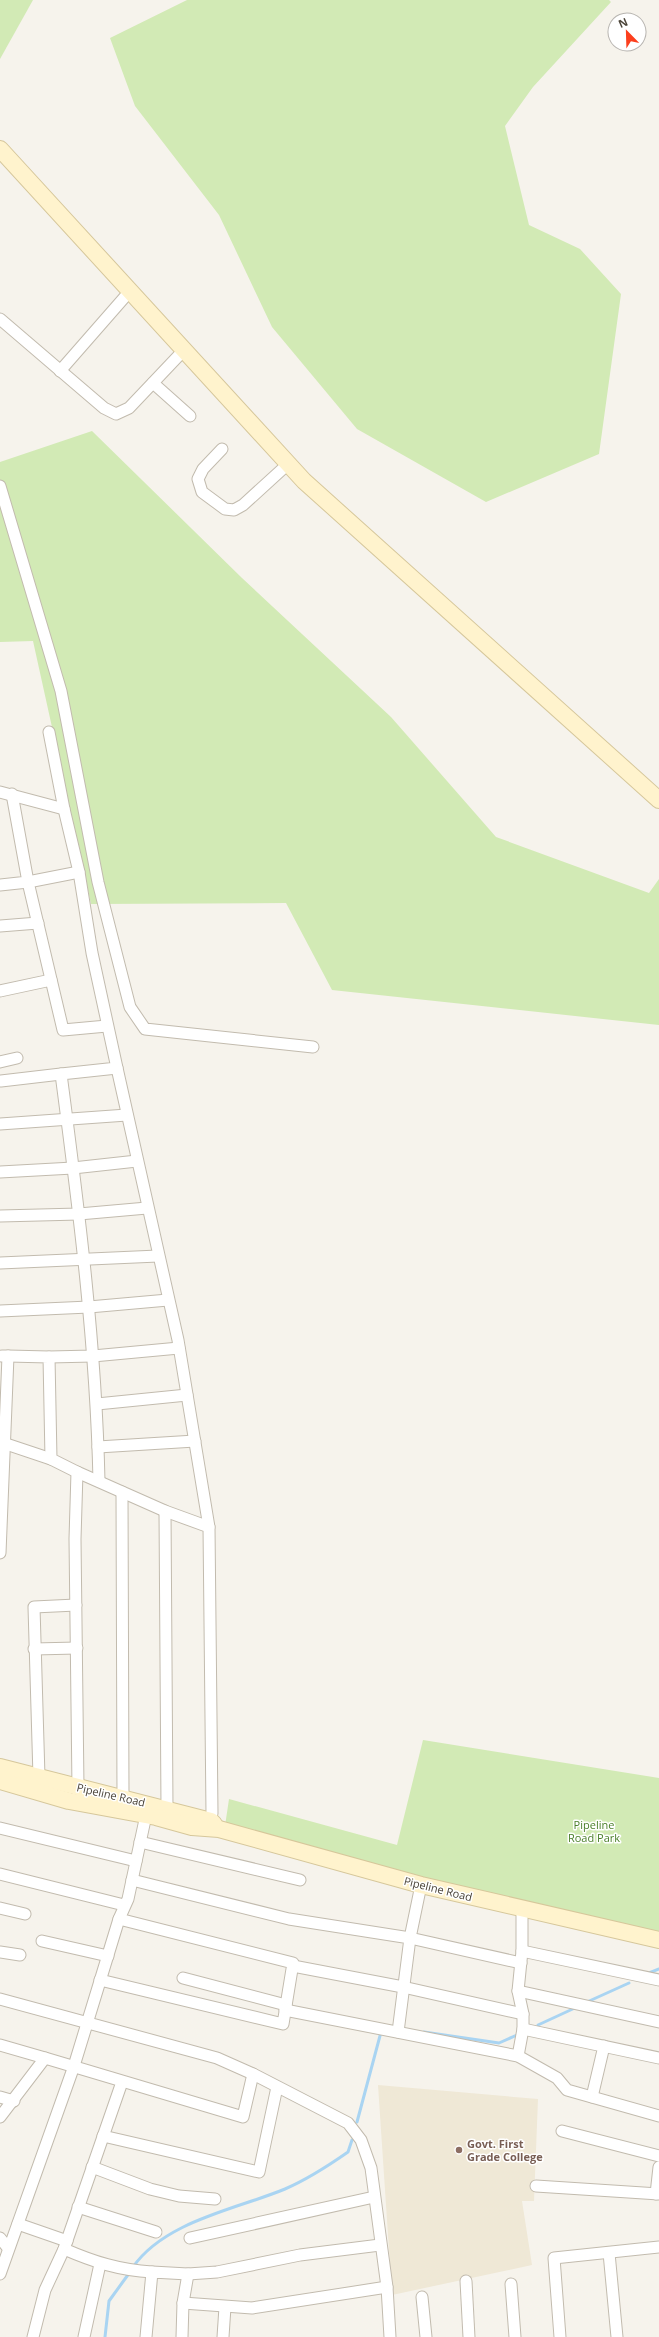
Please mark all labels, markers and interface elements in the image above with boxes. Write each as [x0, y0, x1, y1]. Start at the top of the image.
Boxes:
north arrow [607, 12, 647, 52]
text: N [616, 14, 630, 31]
street label: Pipeline Road [75, 1779, 147, 1810]
park label: Pipeline Road Park [568, 1817, 620, 1845]
street label: Pipeline Road [402, 1873, 474, 1904]
place label: Govt. First Grade College [467, 2136, 543, 2164]
marker: Govt. First Grade College [454, 2145, 464, 2155]

